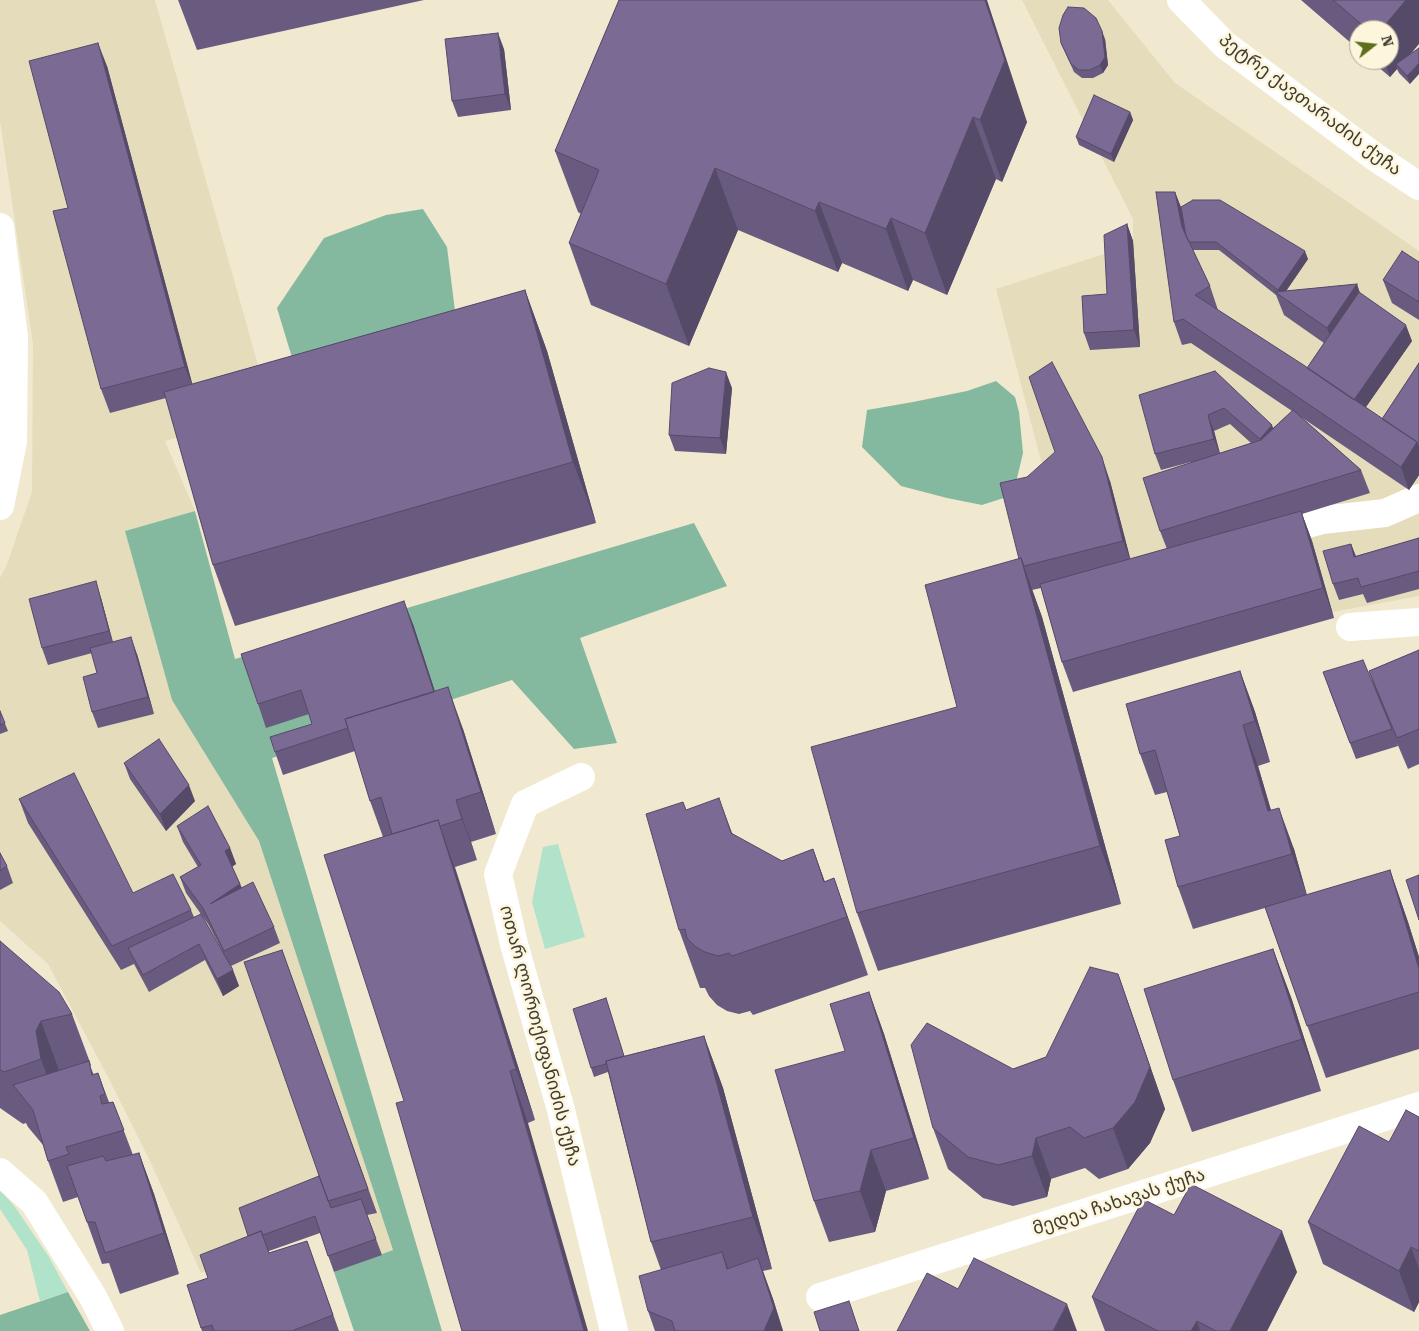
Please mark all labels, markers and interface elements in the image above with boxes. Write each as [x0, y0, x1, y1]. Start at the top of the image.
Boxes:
north arrow [1349, 20, 1399, 70]
street label: პეტრე ქავთარაძის ქუჩა [1214, 29, 1406, 181]
text: N [1378, 34, 1397, 49]
street label: ოთარ ლორთქიფანიძის ქუჩა [495, 903, 585, 1169]
street label: მედეა ჩახავას ქუჩა [1030, 1164, 1208, 1240]

